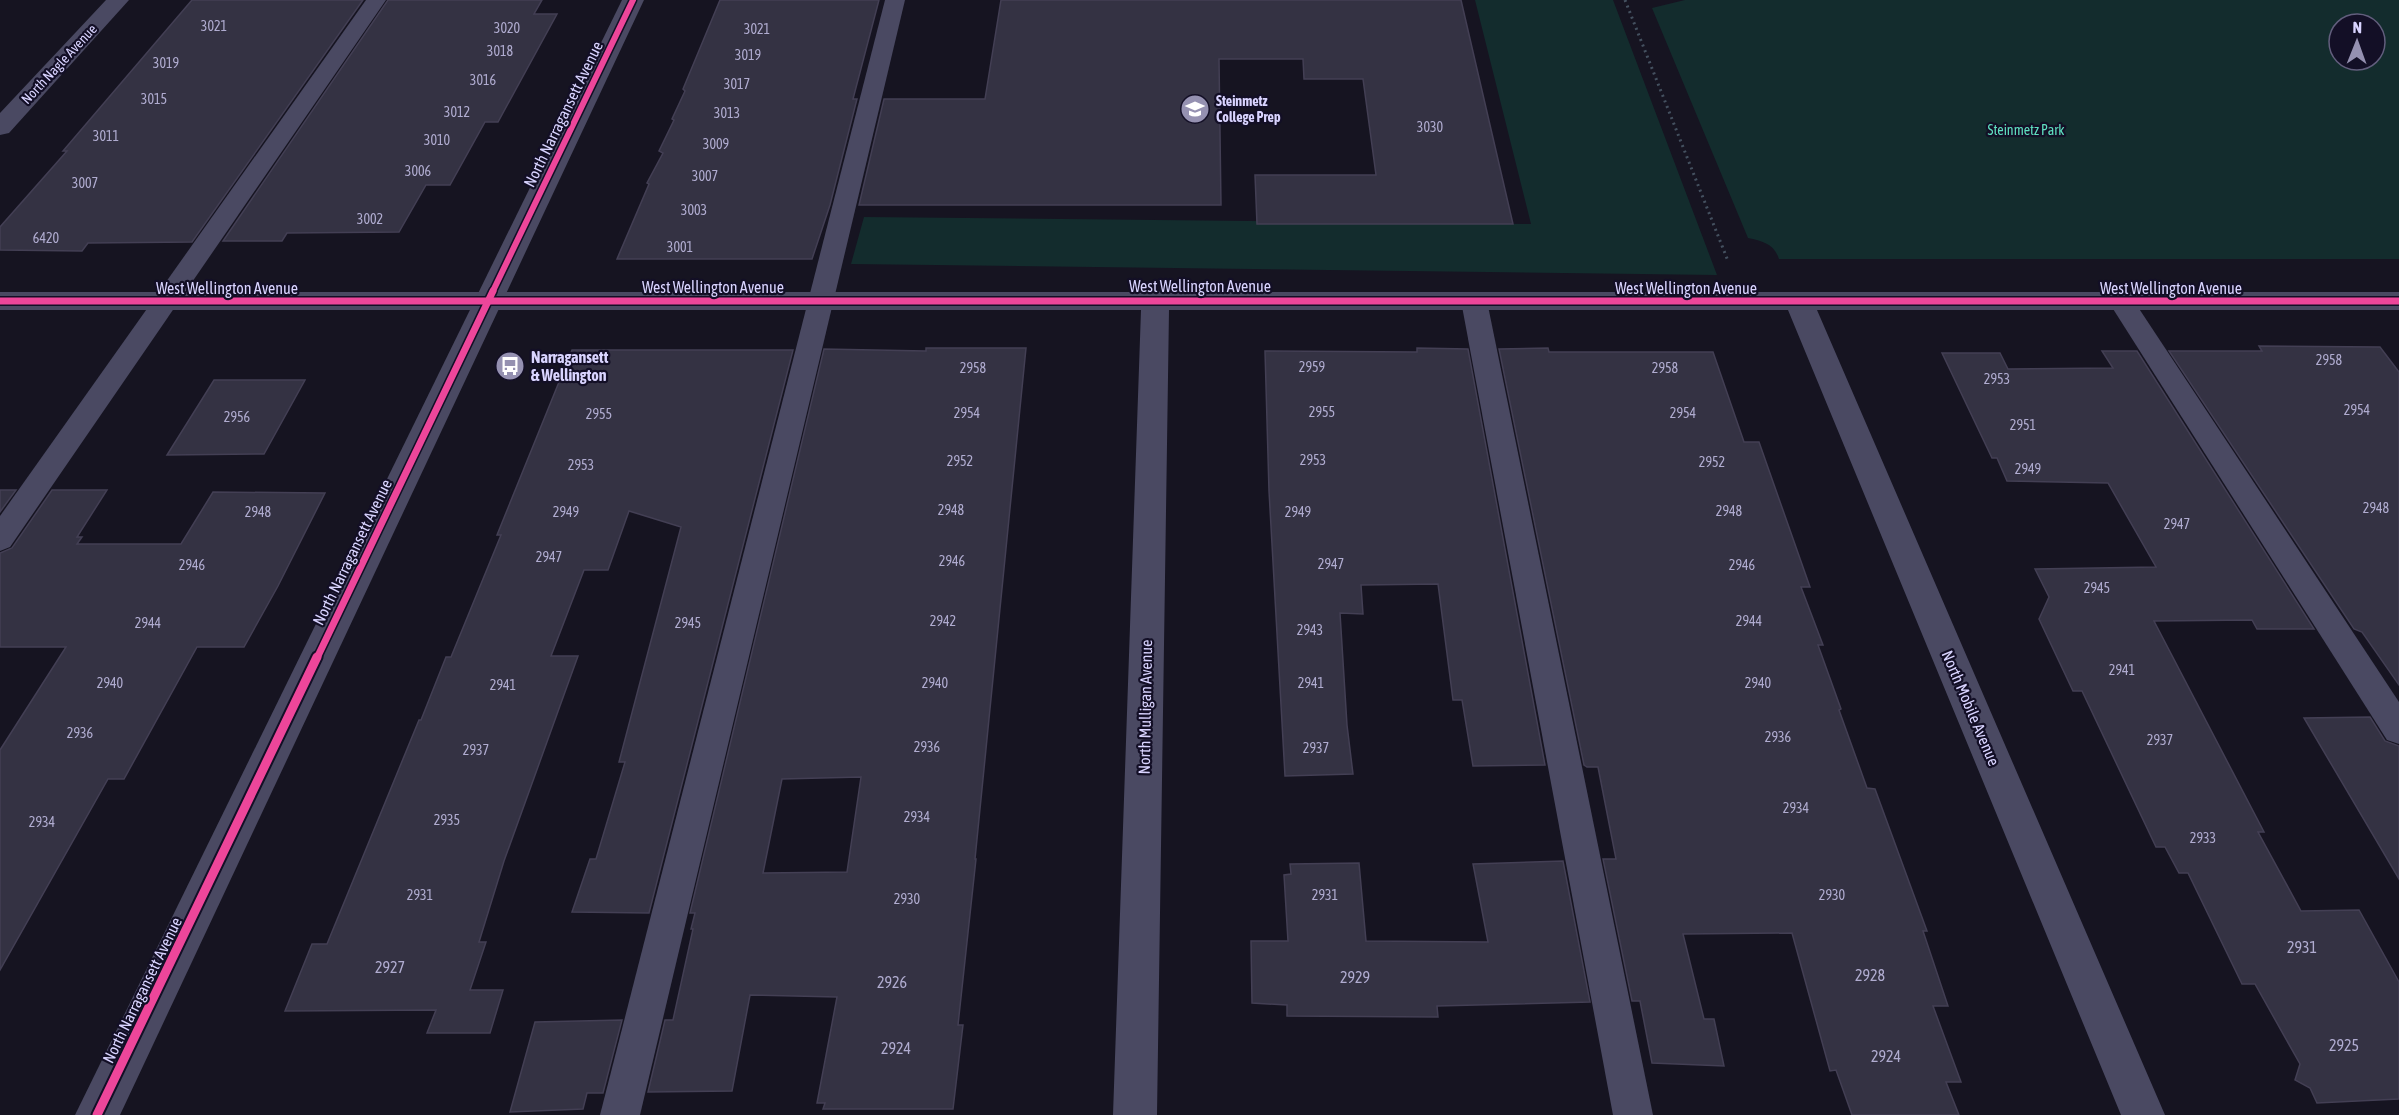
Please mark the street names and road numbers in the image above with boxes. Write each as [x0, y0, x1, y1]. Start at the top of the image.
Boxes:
street label: North Nagle Avenue [18, 21, 100, 107]
street label: North Narragansett Avenue [520, 38, 607, 190]
street label: West Wellington Avenue [1129, 277, 1271, 296]
street label: West Wellington Avenue [642, 278, 784, 297]
street label: West Wellington Avenue [156, 279, 298, 298]
street label: West Wellington Avenue [1615, 279, 1757, 298]
street label: West Wellington Avenue [2100, 279, 2242, 298]
street label: North Narragansett Avenue [309, 476, 396, 628]
street label: North Mulligan Avenue [1135, 639, 1156, 775]
street label: North Mobile Avenue [1939, 648, 2003, 768]
street label: North Narragansett Avenue [99, 914, 186, 1066]

